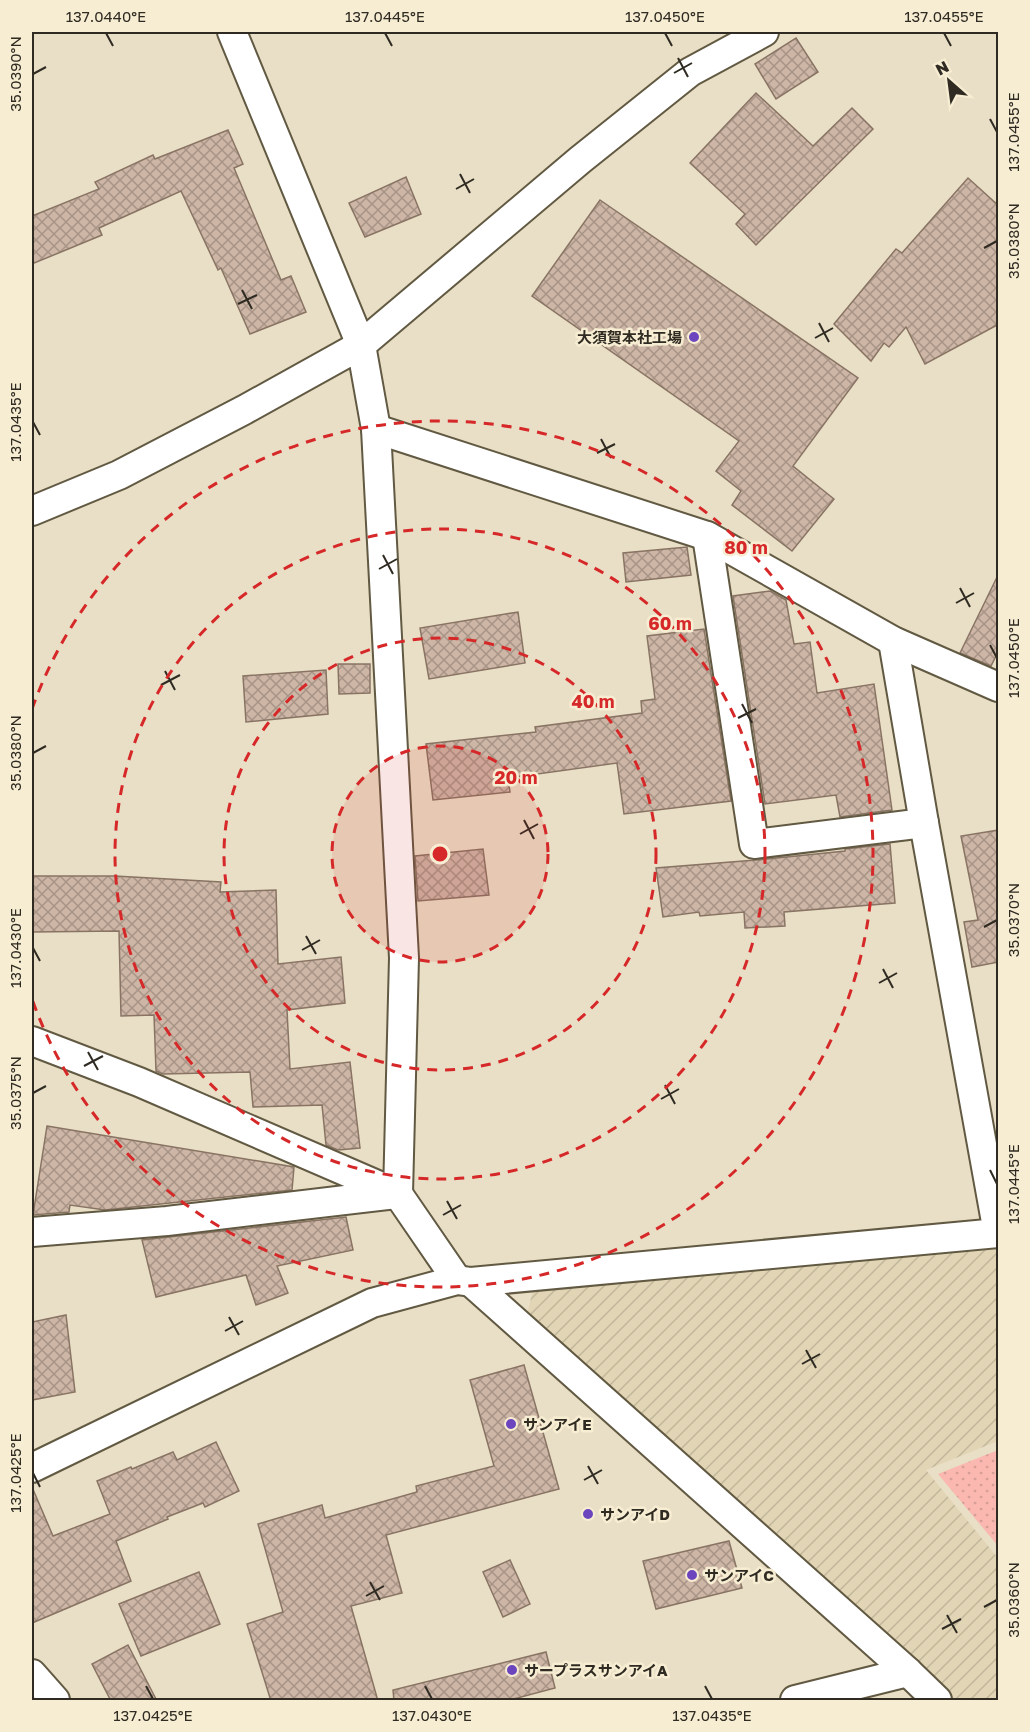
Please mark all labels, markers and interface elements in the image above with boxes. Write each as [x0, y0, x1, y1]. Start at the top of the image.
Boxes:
text: 137.0440°E [66, 7, 146, 25]
text: 137.0445°E [345, 7, 425, 25]
text: 137.0450°E [625, 7, 705, 25]
text: 137.0455°E [904, 7, 984, 25]
text: 35.0390°N [6, 36, 24, 112]
north arrow [919, 51, 979, 111]
text: N [932, 56, 952, 79]
text: 137.0455°E [1004, 92, 1022, 172]
text: 35.0380°N [1004, 203, 1022, 279]
place label: 大須賀本社工場 [577, 328, 682, 346]
marker: 大須賀本社工場 [687, 330, 701, 344]
text: 137.0435°E [6, 382, 24, 462]
text: 80 m [724, 536, 768, 558]
text: 60 m [648, 612, 692, 634]
text: 137.0450°E [1004, 618, 1022, 698]
text: 40 m [571, 690, 615, 712]
text: 35.0380°N [6, 715, 24, 791]
text: 20 m [495, 766, 537, 788]
centre of rings [430, 844, 450, 864]
text: 35.0370°N [1004, 883, 1022, 957]
text: 137.0430°E [6, 908, 24, 988]
text: 35.0375°N [6, 1056, 24, 1130]
text: 137.0445°E [1004, 1144, 1022, 1224]
place label: サンアイE [523, 1415, 592, 1433]
marker: サンアイE [504, 1417, 518, 1431]
text: 137.0425°E [6, 1433, 24, 1513]
place label: サンアイD [600, 1505, 670, 1523]
marker: サンアイD [581, 1507, 595, 1521]
text: 35.0360°N [1004, 1562, 1022, 1638]
place label: サンアイC [704, 1566, 774, 1584]
marker: サンアイC [685, 1568, 699, 1582]
place label: サープラスサンアイA [524, 1661, 668, 1679]
marker: サープラスサンアイA [505, 1663, 519, 1677]
text: 137.0425°E [113, 1706, 193, 1724]
text: 137.0430°E [392, 1706, 472, 1724]
text: 137.0435°E [672, 1706, 752, 1724]

